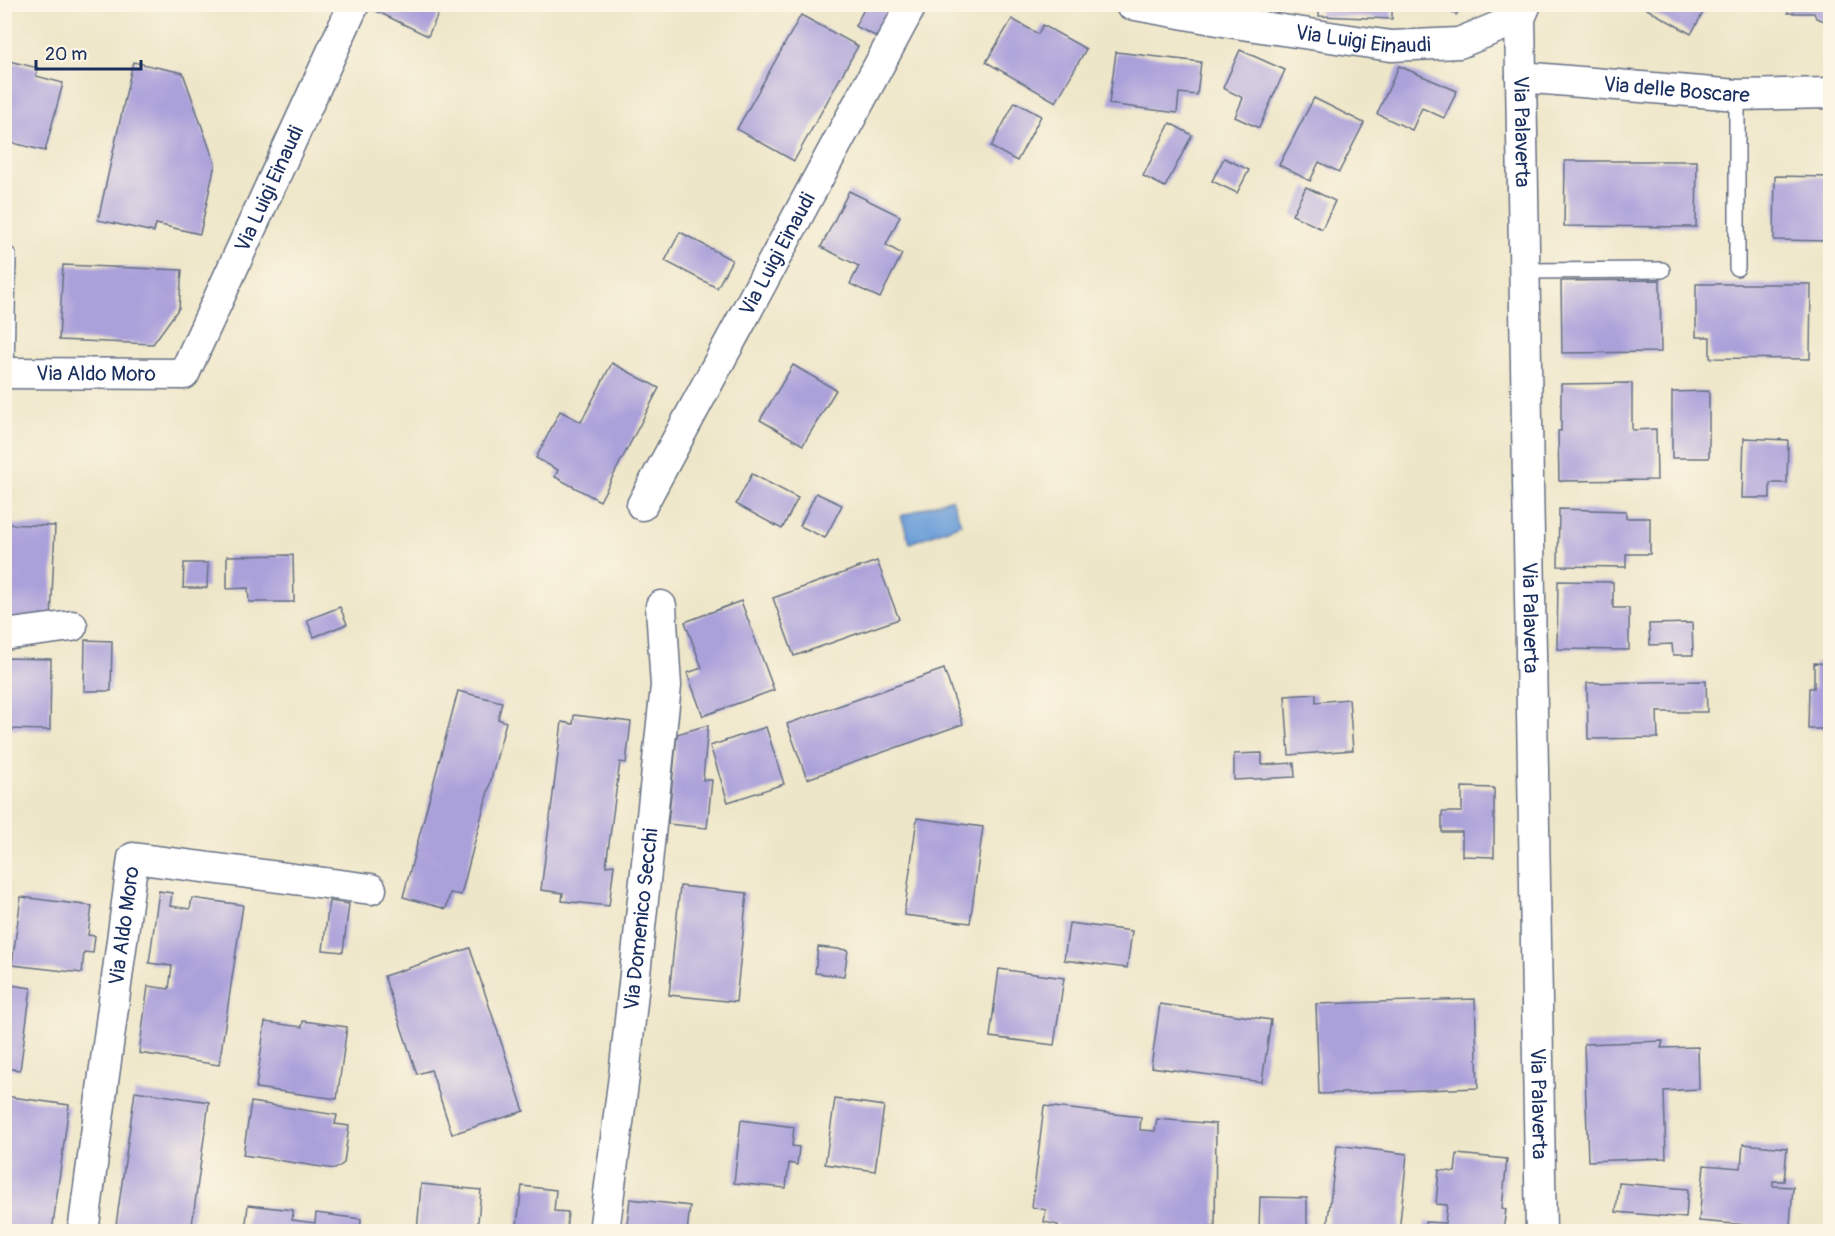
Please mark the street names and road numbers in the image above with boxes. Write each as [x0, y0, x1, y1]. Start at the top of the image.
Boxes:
street label: Via Luigi Einaudi [1294, 19, 1431, 61]
street label: Via delle Boscare [1602, 71, 1751, 109]
street label: Via Palaverta [1507, 76, 1536, 188]
street label: Via Luigi Einaudi [229, 121, 310, 256]
street label: Via Luigi Einaudi [733, 188, 822, 321]
street label: Via Aldo Moro [36, 360, 156, 388]
street label: Via Palaverta [1515, 562, 1544, 674]
street label: Via Domenico Secchi [618, 827, 665, 1012]
street label: Via Aldo Moro [103, 865, 146, 987]
street label: Via Palaverta [1524, 1048, 1553, 1160]

